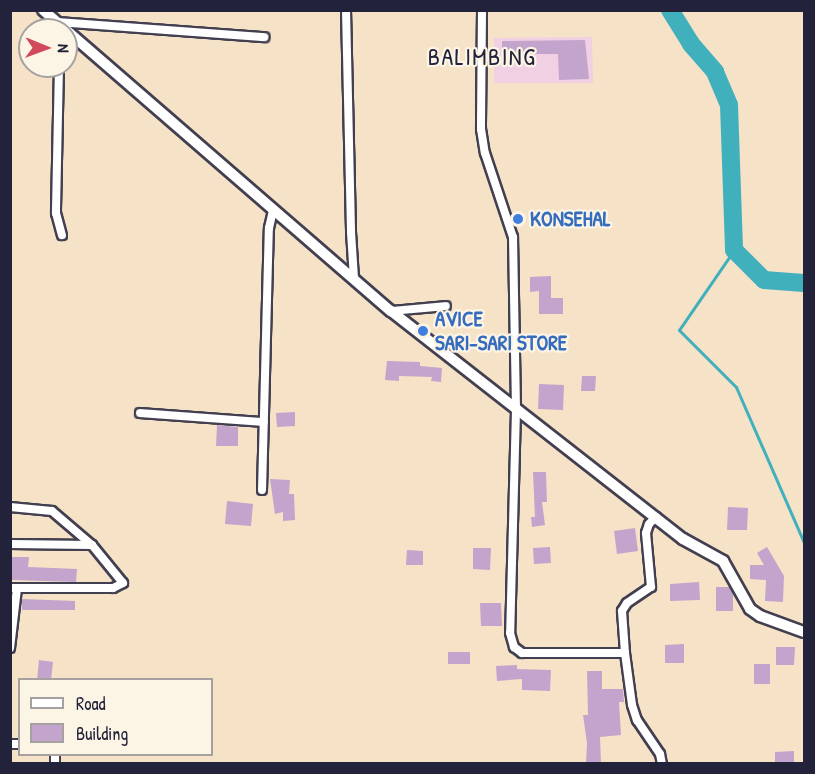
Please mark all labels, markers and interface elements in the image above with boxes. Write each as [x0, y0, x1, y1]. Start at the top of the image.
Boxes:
north arrow [18, 18, 78, 78]
district label: BALIMBING [428, 43, 536, 71]
text: N [53, 44, 75, 53]
place label: KONSEHAL [530, 206, 611, 232]
marker: KONSEHAL [511, 212, 525, 226]
place label: AVICE SARI-SARI STORE [435, 306, 567, 356]
marker: AVICE SARI-SARI STORE [416, 324, 430, 338]
legend [18, 678, 213, 756]
text: Road [76, 691, 106, 716]
text: Building [76, 721, 128, 746]

